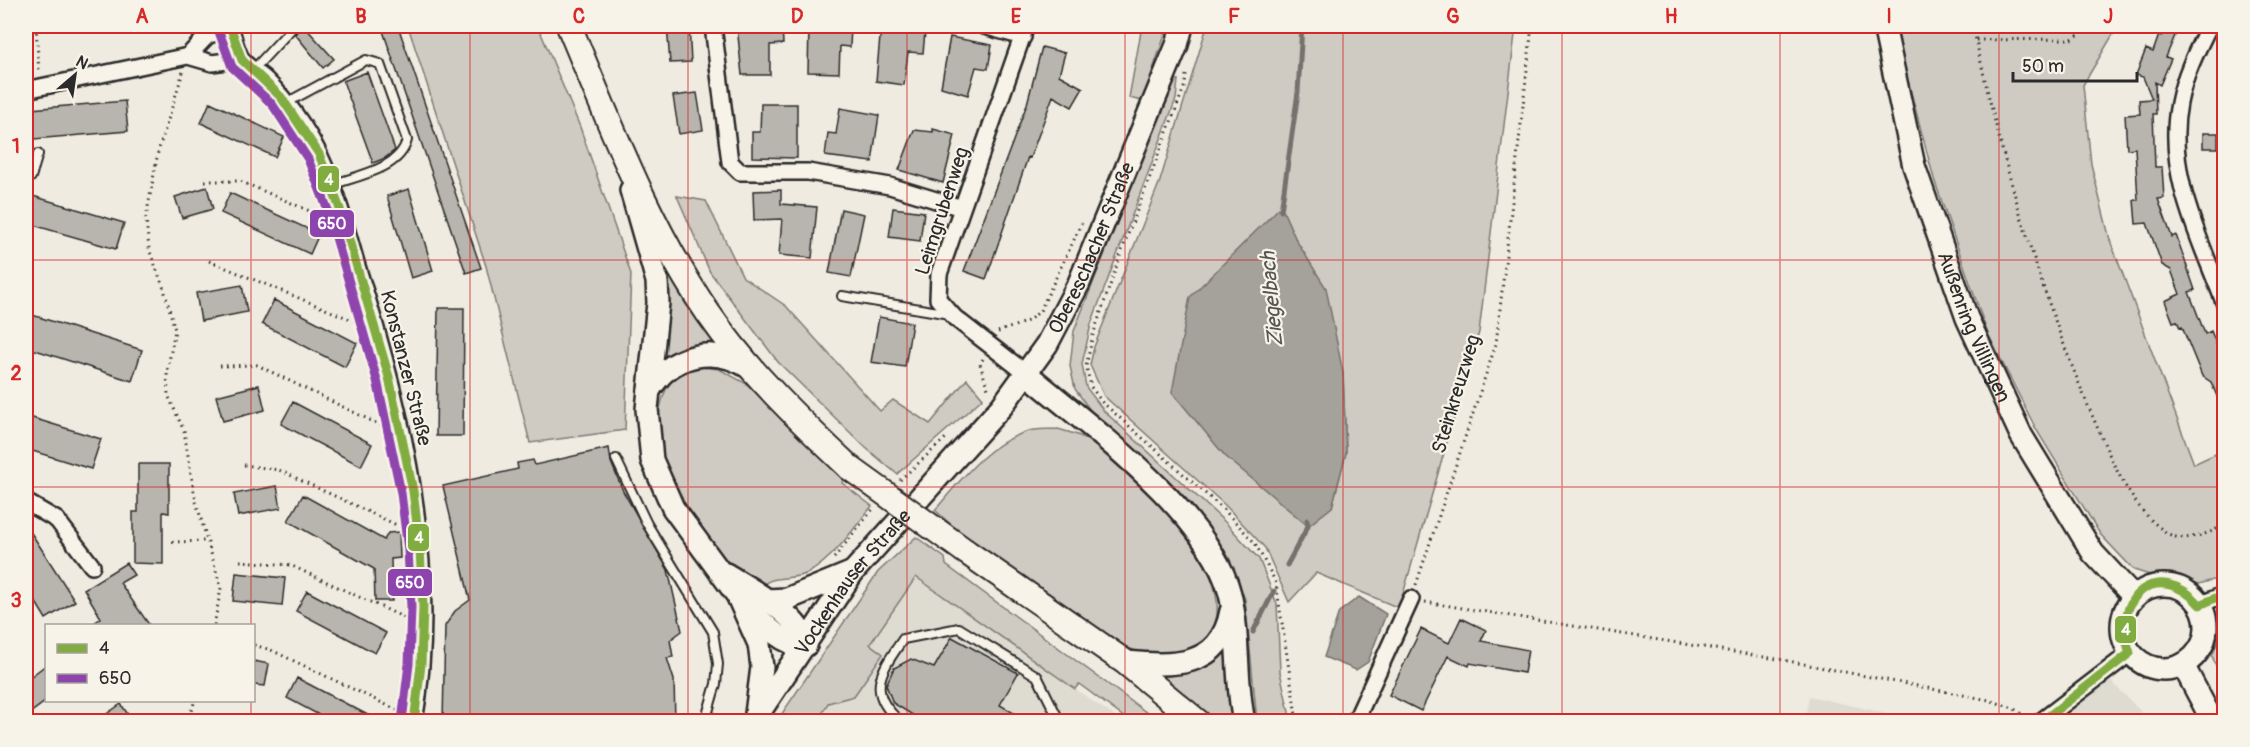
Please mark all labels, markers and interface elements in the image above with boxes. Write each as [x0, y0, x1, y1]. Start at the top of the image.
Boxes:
text: A [136, 4, 149, 29]
text: B [355, 4, 367, 29]
text: C [573, 4, 585, 29]
text: D [791, 4, 804, 29]
text: E [1011, 4, 1022, 29]
text: F [1228, 4, 1240, 29]
text: G [1446, 4, 1460, 29]
text: H [1665, 4, 1678, 29]
text: I [1886, 4, 1892, 29]
text: J [2103, 4, 2113, 29]
north arrow [45, 45, 105, 105]
scale bar [2013, 45, 2138, 83]
text: N [72, 51, 92, 74]
text: 50 m [2022, 55, 2064, 78]
text: 1 [12, 134, 20, 159]
street label: Leimgrubenweg [910, 144, 974, 278]
street label: Obereschacher Straße [1042, 158, 1140, 338]
line badge: 4 [317, 165, 340, 193]
text: 4 [324, 170, 334, 190]
line badge: 650 [309, 209, 355, 238]
text: 650 [318, 214, 347, 234]
street label: Außenring Villingen [1932, 248, 2017, 406]
water label: Ziegelbach [1254, 249, 1290, 347]
street label: Konstanzer Straße [375, 288, 437, 448]
street label: Steinkreuzweg [1426, 331, 1486, 457]
text: 2 [10, 361, 22, 386]
street label: Vockenhauser Straße [789, 504, 916, 660]
line badge: 4 [407, 523, 430, 552]
text: 4 [414, 528, 424, 548]
line badge: 650 [387, 568, 433, 597]
text: 650 [396, 573, 425, 593]
text: 3 [10, 588, 22, 613]
line badge: 4 [2114, 615, 2137, 644]
text: 4 [2121, 620, 2131, 640]
legend [45, 624, 255, 702]
text: 4 [99, 637, 110, 660]
text: 650 [99, 667, 132, 690]

